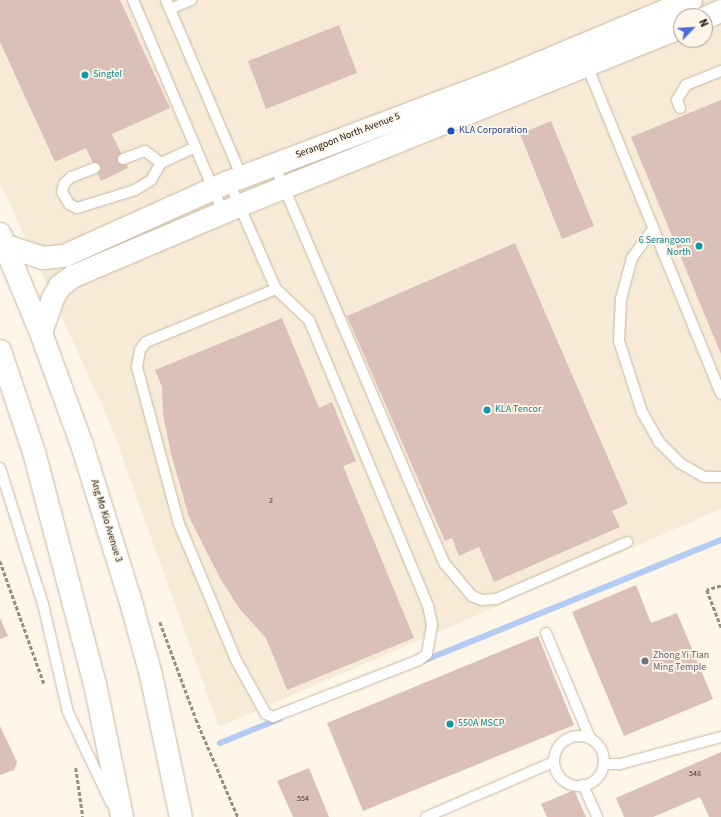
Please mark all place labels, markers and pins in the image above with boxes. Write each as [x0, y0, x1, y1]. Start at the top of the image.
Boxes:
place label: Singtel [93, 69, 122, 81]
marker: Singtel [80, 70, 90, 80]
place label: KLA Corporation [459, 125, 528, 137]
marker: KLA Corporation [446, 126, 456, 136]
place label: 6 Serangoon North [639, 234, 691, 258]
marker: 6 Serangoon North [694, 241, 704, 251]
place label: KLA Tencor [495, 404, 541, 416]
marker: KLA Tencor [482, 405, 492, 415]
place label: Zhong Yi Tian Ming Temple [653, 649, 709, 672]
marker: Zhong Yi Tian Ming Temple [640, 656, 650, 666]
place label: 550A MSCP [458, 718, 504, 730]
marker: 550A MSCP [445, 719, 455, 729]

